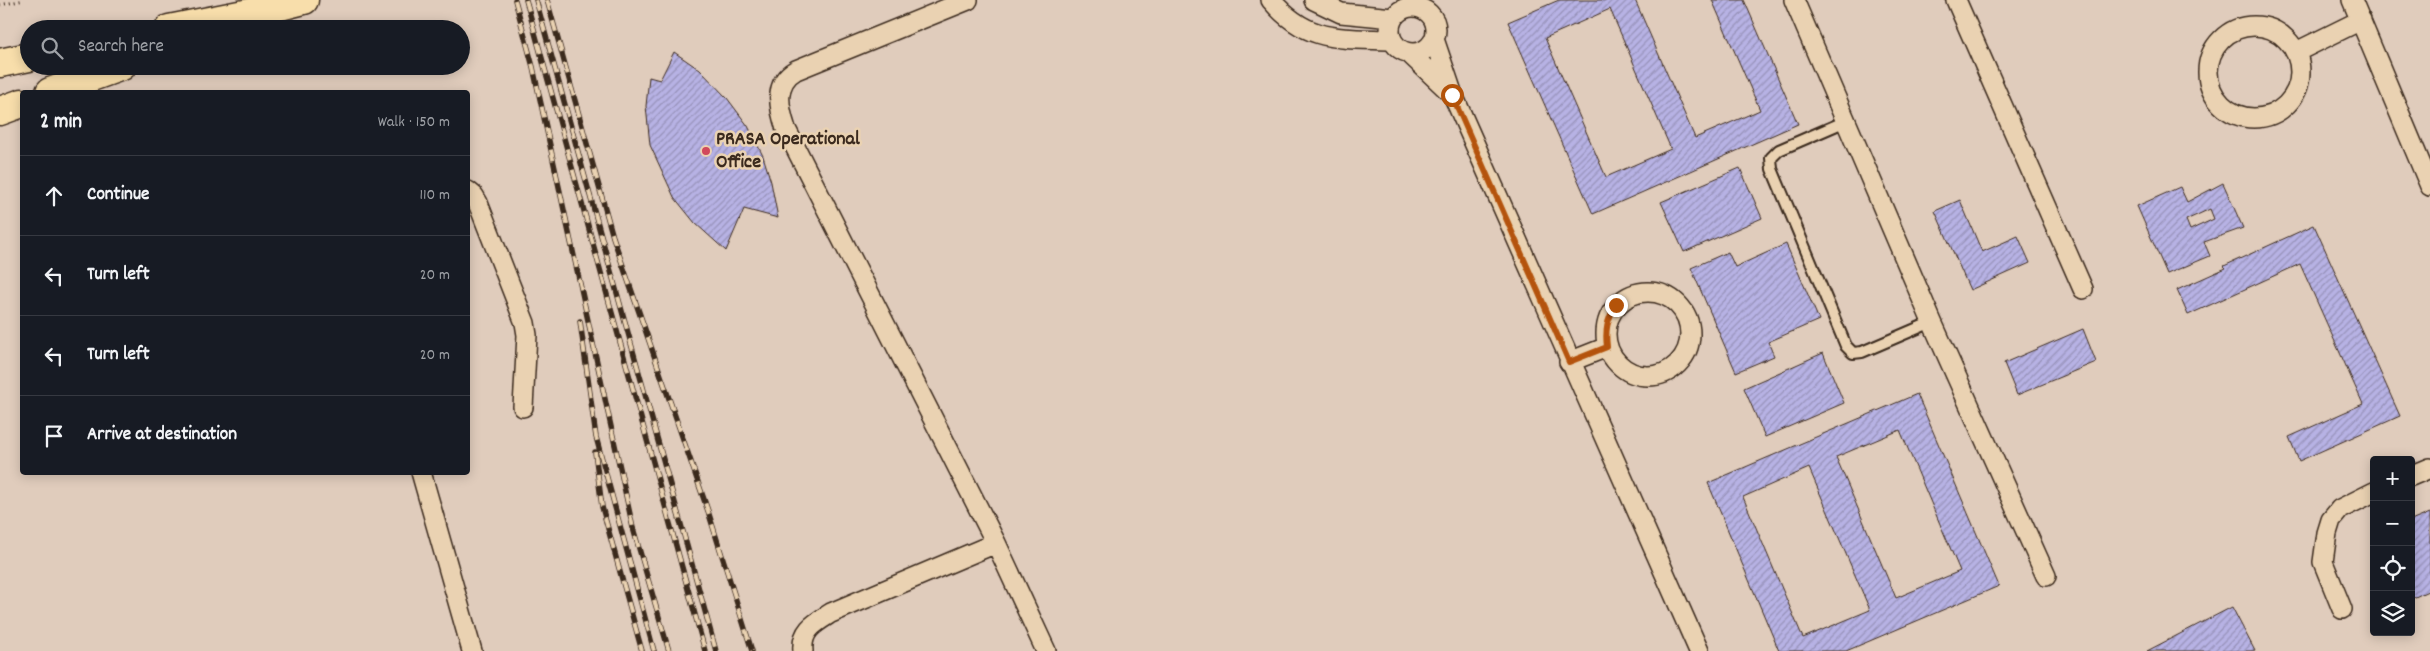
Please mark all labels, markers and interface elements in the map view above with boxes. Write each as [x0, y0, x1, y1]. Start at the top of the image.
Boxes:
search box [20, 20, 470, 75]
icon: search [38, 34, 66, 62]
text: Search here [78, 34, 164, 61]
route start [1441, 84, 1464, 107]
text: 2 min [40, 108, 82, 138]
text: Walk · 150 m [378, 111, 450, 134]
place label: PRASA Operational Office [716, 126, 860, 177]
marker: PRASA Operational Office [700, 145, 712, 157]
icon: ahead [40, 182, 68, 210]
text: Continue [87, 182, 149, 209]
text: 110 m [420, 184, 450, 207]
icon: left [40, 262, 68, 290]
text: Turn left [87, 262, 150, 289]
text: 20 m [420, 264, 450, 287]
route end [1605, 294, 1628, 317]
icon: left [40, 342, 68, 370]
text: Turn left [87, 342, 150, 369]
text: 20 m [420, 344, 450, 367]
icon: arrive [40, 422, 68, 450]
text: Arrive at destination [87, 422, 237, 449]
map controls [2370, 456, 2415, 636]
button: + [2370, 456, 2415, 501]
button: − [2370, 501, 2415, 546]
button: locate [2370, 546, 2415, 591]
button: layers [2370, 591, 2415, 636]

